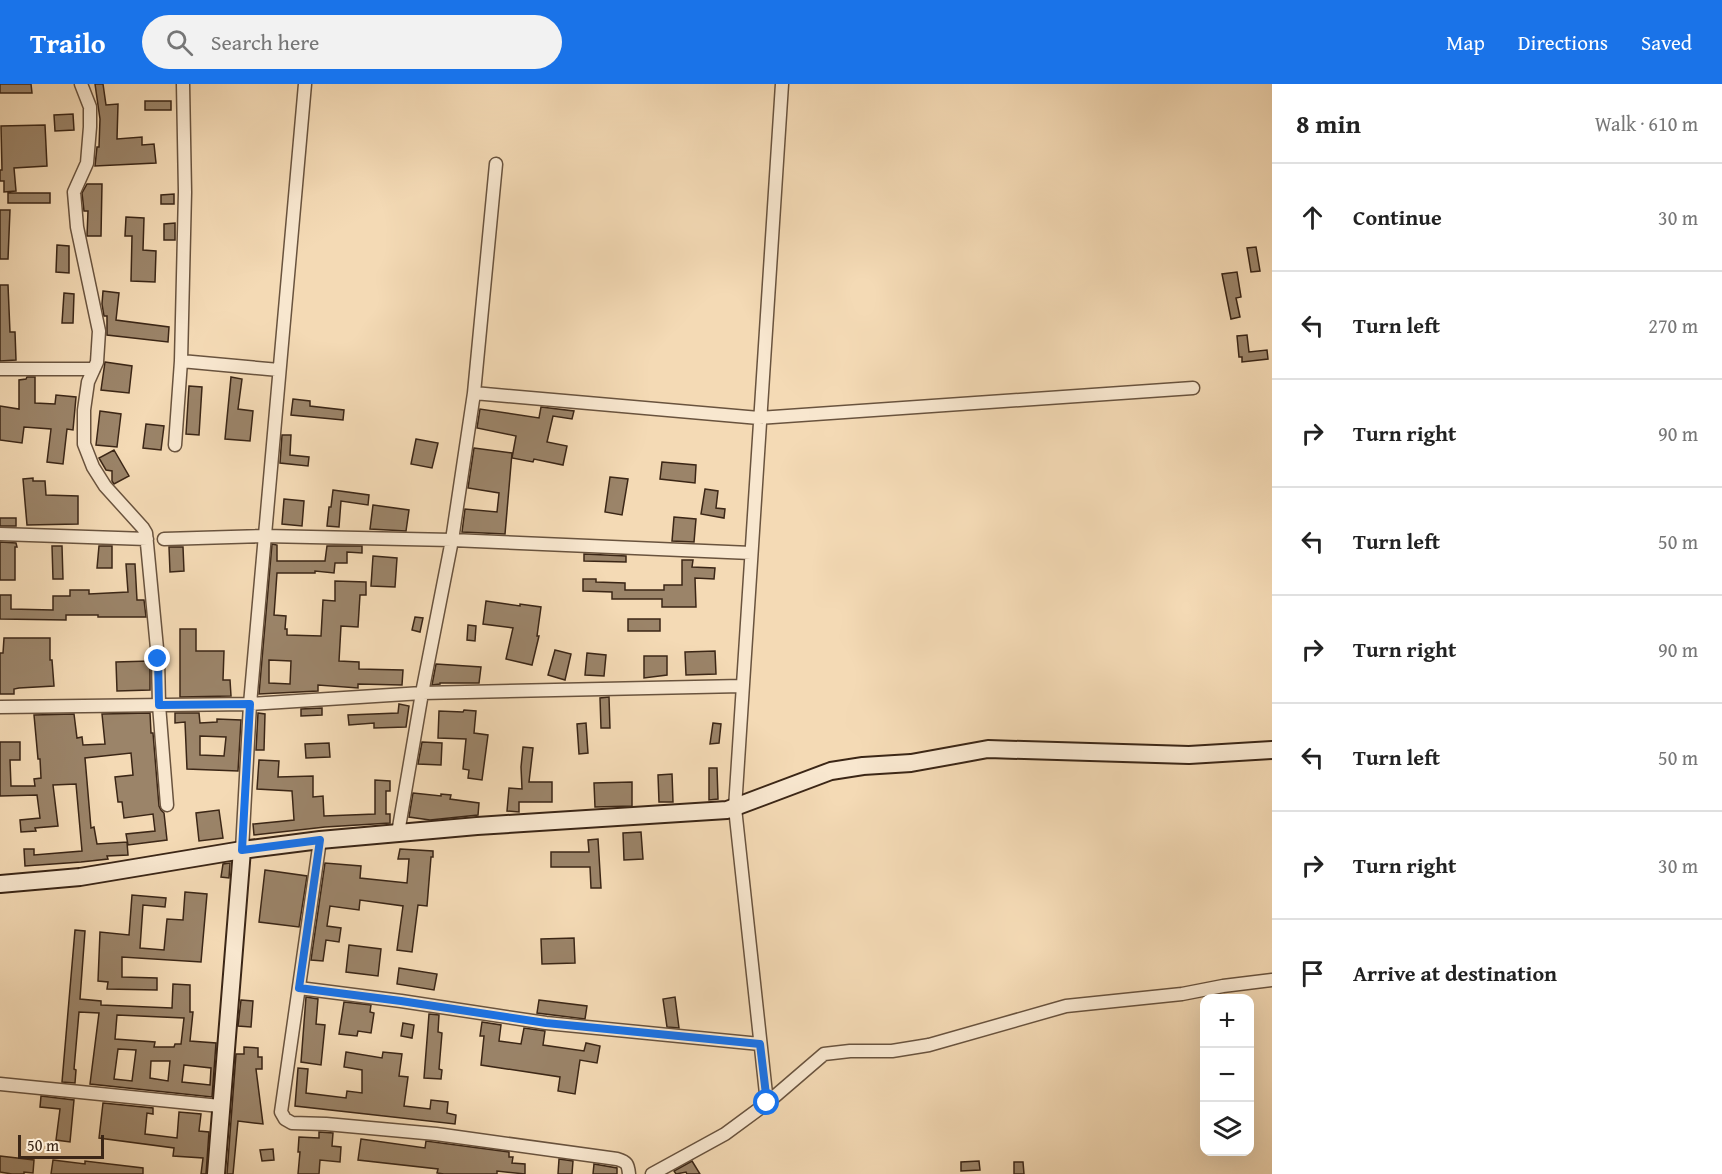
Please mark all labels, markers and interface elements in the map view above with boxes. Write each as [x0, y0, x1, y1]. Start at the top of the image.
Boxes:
search box [142, 15, 562, 69]
text: Trailo [30, 22, 106, 63]
icon: search [163, 26, 196, 59]
text: Search here [211, 26, 319, 58]
text: Map [1446, 27, 1485, 58]
text: Directions [1518, 27, 1608, 58]
text: Saved [1641, 27, 1692, 58]
text: 8 min [1296, 104, 1361, 143]
text: Walk · 610 m [1595, 109, 1698, 138]
icon: ahead [1296, 201, 1329, 234]
text: Continue [1353, 201, 1442, 233]
text: 30 m [1658, 203, 1698, 232]
icon: left [1296, 309, 1329, 342]
text: Turn left [1353, 309, 1440, 341]
text: 270 m [1648, 311, 1698, 340]
icon: right [1296, 417, 1329, 450]
text: Turn right [1353, 417, 1456, 449]
text: 90 m [1658, 419, 1698, 448]
icon: left [1296, 525, 1329, 558]
text: Turn left [1353, 525, 1440, 557]
text: 50 m [1658, 527, 1698, 556]
icon: right [1296, 633, 1329, 666]
text: Turn right [1353, 633, 1456, 665]
text: 90 m [1658, 635, 1698, 664]
route end [144, 645, 170, 671]
icon: left [1296, 741, 1329, 774]
text: Turn left [1353, 741, 1440, 773]
text: 50 m [1658, 743, 1698, 772]
icon: right [1296, 849, 1329, 882]
text: Turn right [1353, 849, 1456, 881]
text: 30 m [1658, 851, 1698, 880]
icon: arrive [1296, 957, 1329, 990]
text: Arrive at destination [1353, 957, 1557, 989]
map controls [1200, 994, 1254, 1156]
button: + [1200, 994, 1254, 1048]
button: − [1200, 1048, 1254, 1102]
route start [753, 1089, 779, 1115]
button: layers [1200, 1102, 1254, 1156]
scale bar [18, 1132, 104, 1160]
text: 50 m [27, 1133, 59, 1157]

